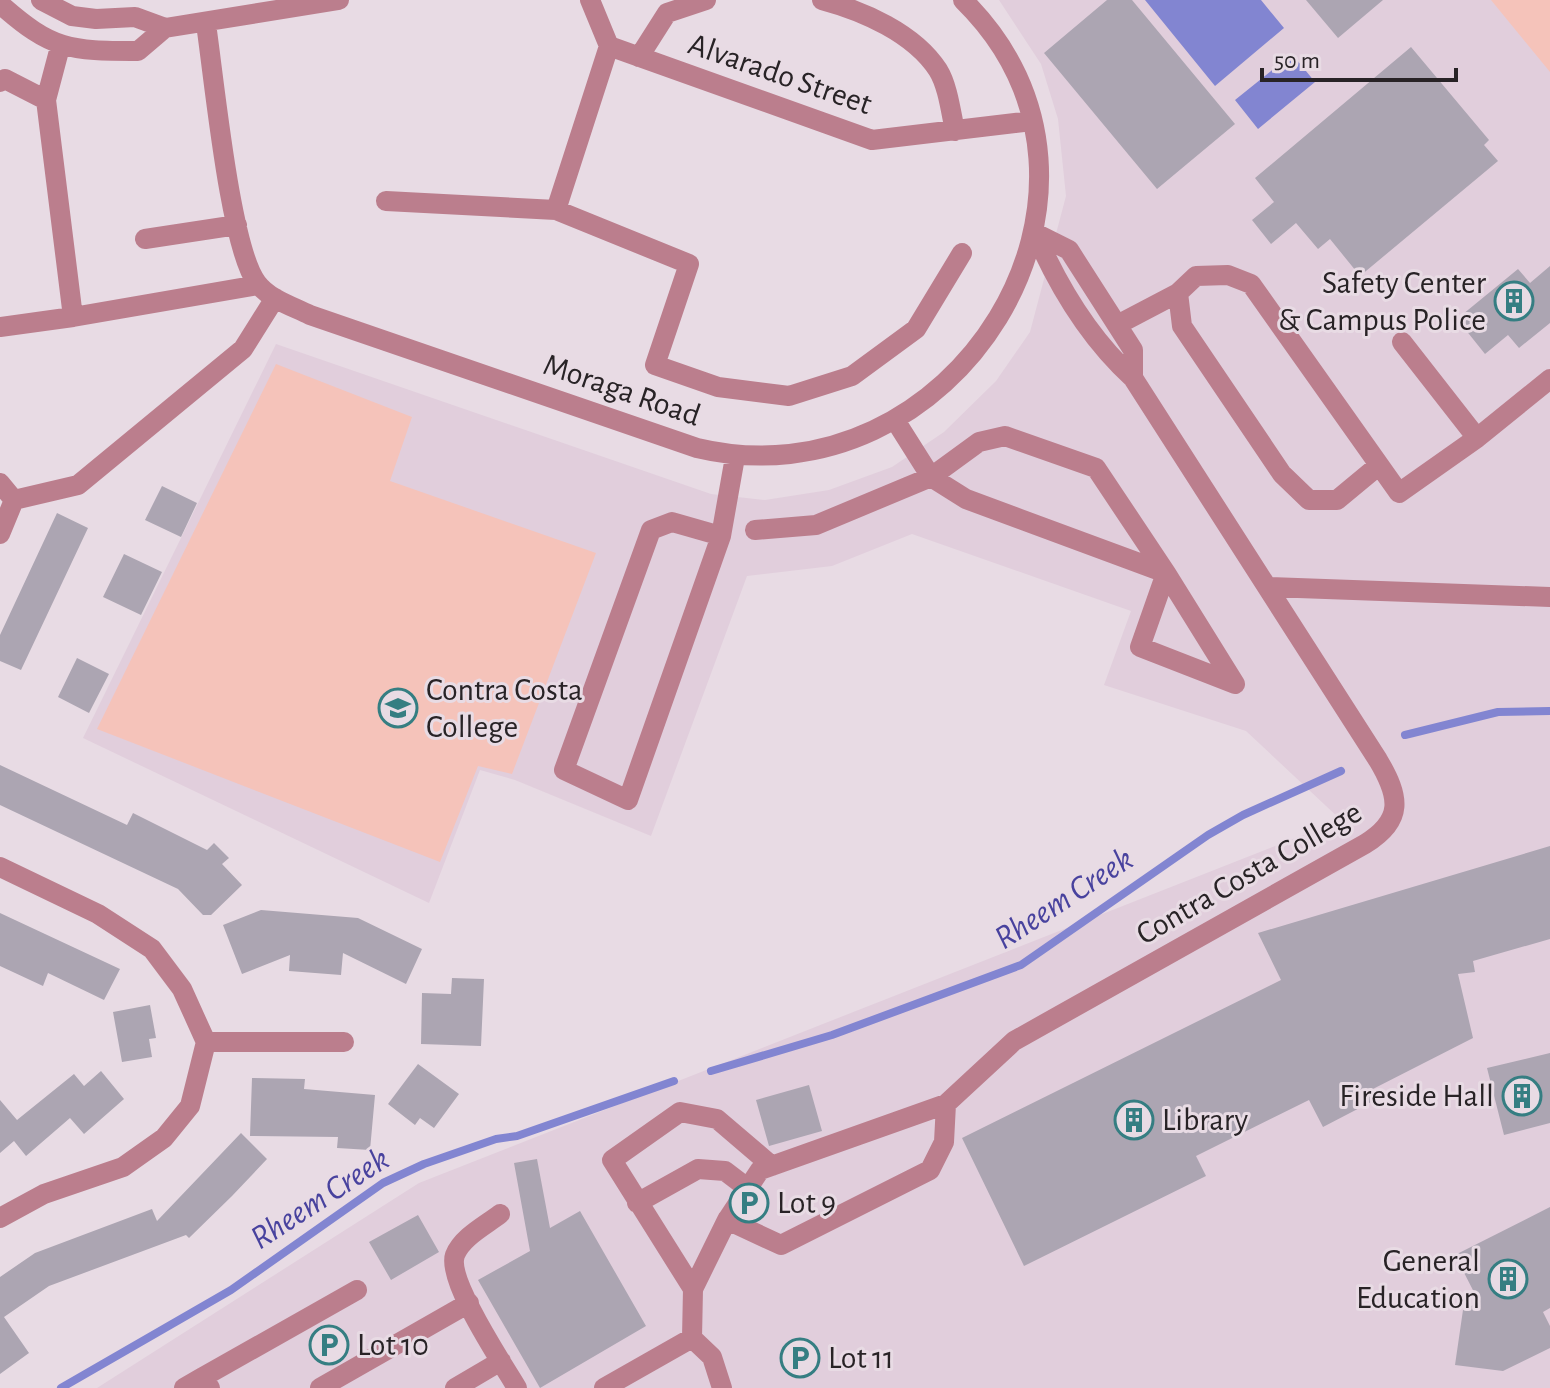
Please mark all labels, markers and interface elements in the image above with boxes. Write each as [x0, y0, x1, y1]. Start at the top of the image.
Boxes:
street label: Alvarado Street [684, 28, 876, 120]
scale bar [1262, 32, 1456, 82]
text: 50 m [1274, 49, 1320, 73]
place label: Safety Center & Campus Police [1278, 267, 1487, 336]
building icon: Safety Center & Campus Police [1493, 280, 1535, 322]
street label: Moraga Road [539, 348, 705, 432]
place label: Contra Costa College [426, 674, 583, 743]
school or university icon: Contra Costa College [377, 687, 419, 729]
street label: Contra Costa College [1131, 796, 1367, 950]
water label: Rheem Creek [989, 842, 1139, 956]
building icon: Fireside Hall [1501, 1075, 1543, 1117]
place label: Fireside Hall [1339, 1080, 1494, 1112]
building icon: Library [1113, 1099, 1155, 1141]
place label: Library [1162, 1104, 1248, 1136]
water label: Rheem Creek [245, 1142, 395, 1256]
parking icon: Lot 9 [728, 1182, 770, 1224]
place label: Lot 9 [777, 1187, 836, 1219]
place label: General Education [1356, 1245, 1480, 1314]
building icon: General Education [1487, 1258, 1529, 1300]
parking icon: Lot 10 [308, 1324, 350, 1366]
place label: Lot 10 [357, 1329, 429, 1361]
parking icon: Lot 11 [779, 1337, 821, 1379]
place label: Lot 11 [828, 1342, 894, 1374]

